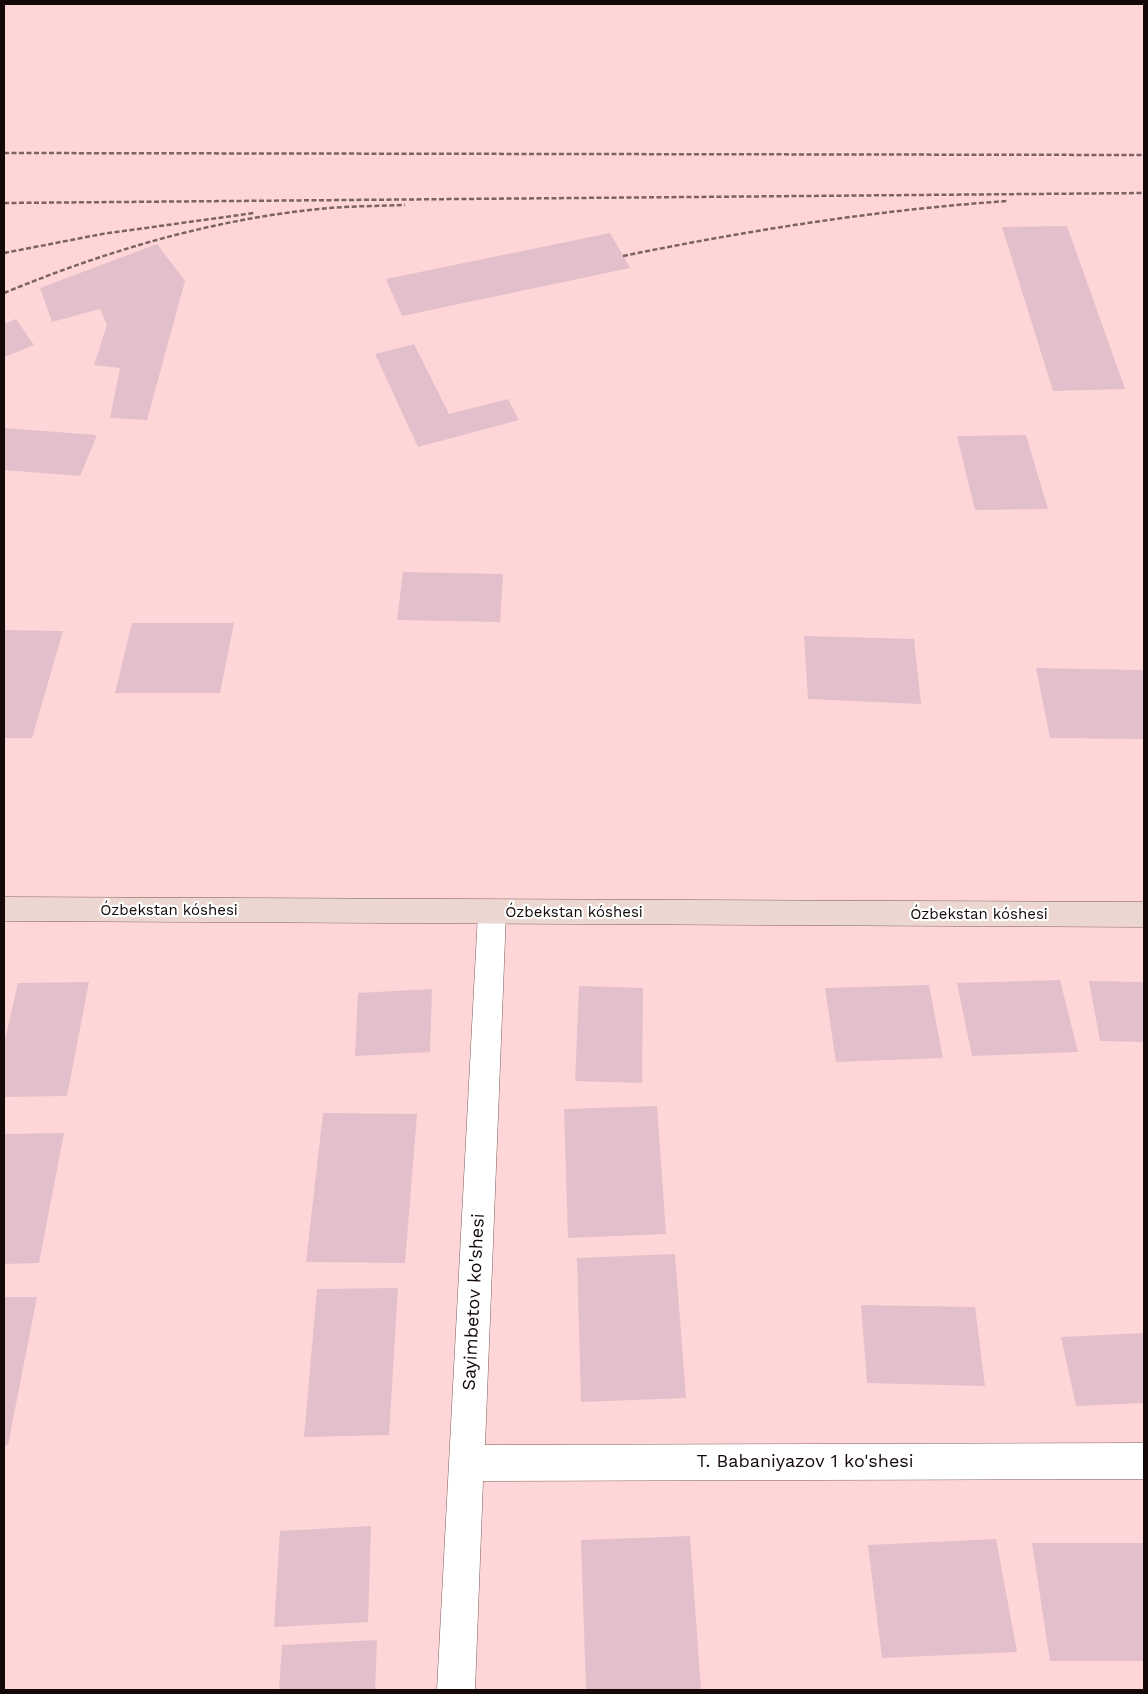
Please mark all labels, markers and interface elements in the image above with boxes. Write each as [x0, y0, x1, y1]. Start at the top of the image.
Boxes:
street label: Ózbekstan kóshesi [100, 902, 238, 920]
street label: Ózbekstan kóshesi [505, 904, 643, 922]
street label: Ózbekstan kóshesi [910, 906, 1048, 924]
street label: Sayimbetov ko'shesi [459, 1213, 489, 1391]
street label: T. Babaniyazov 1 ko'shesi [696, 1451, 914, 1473]

